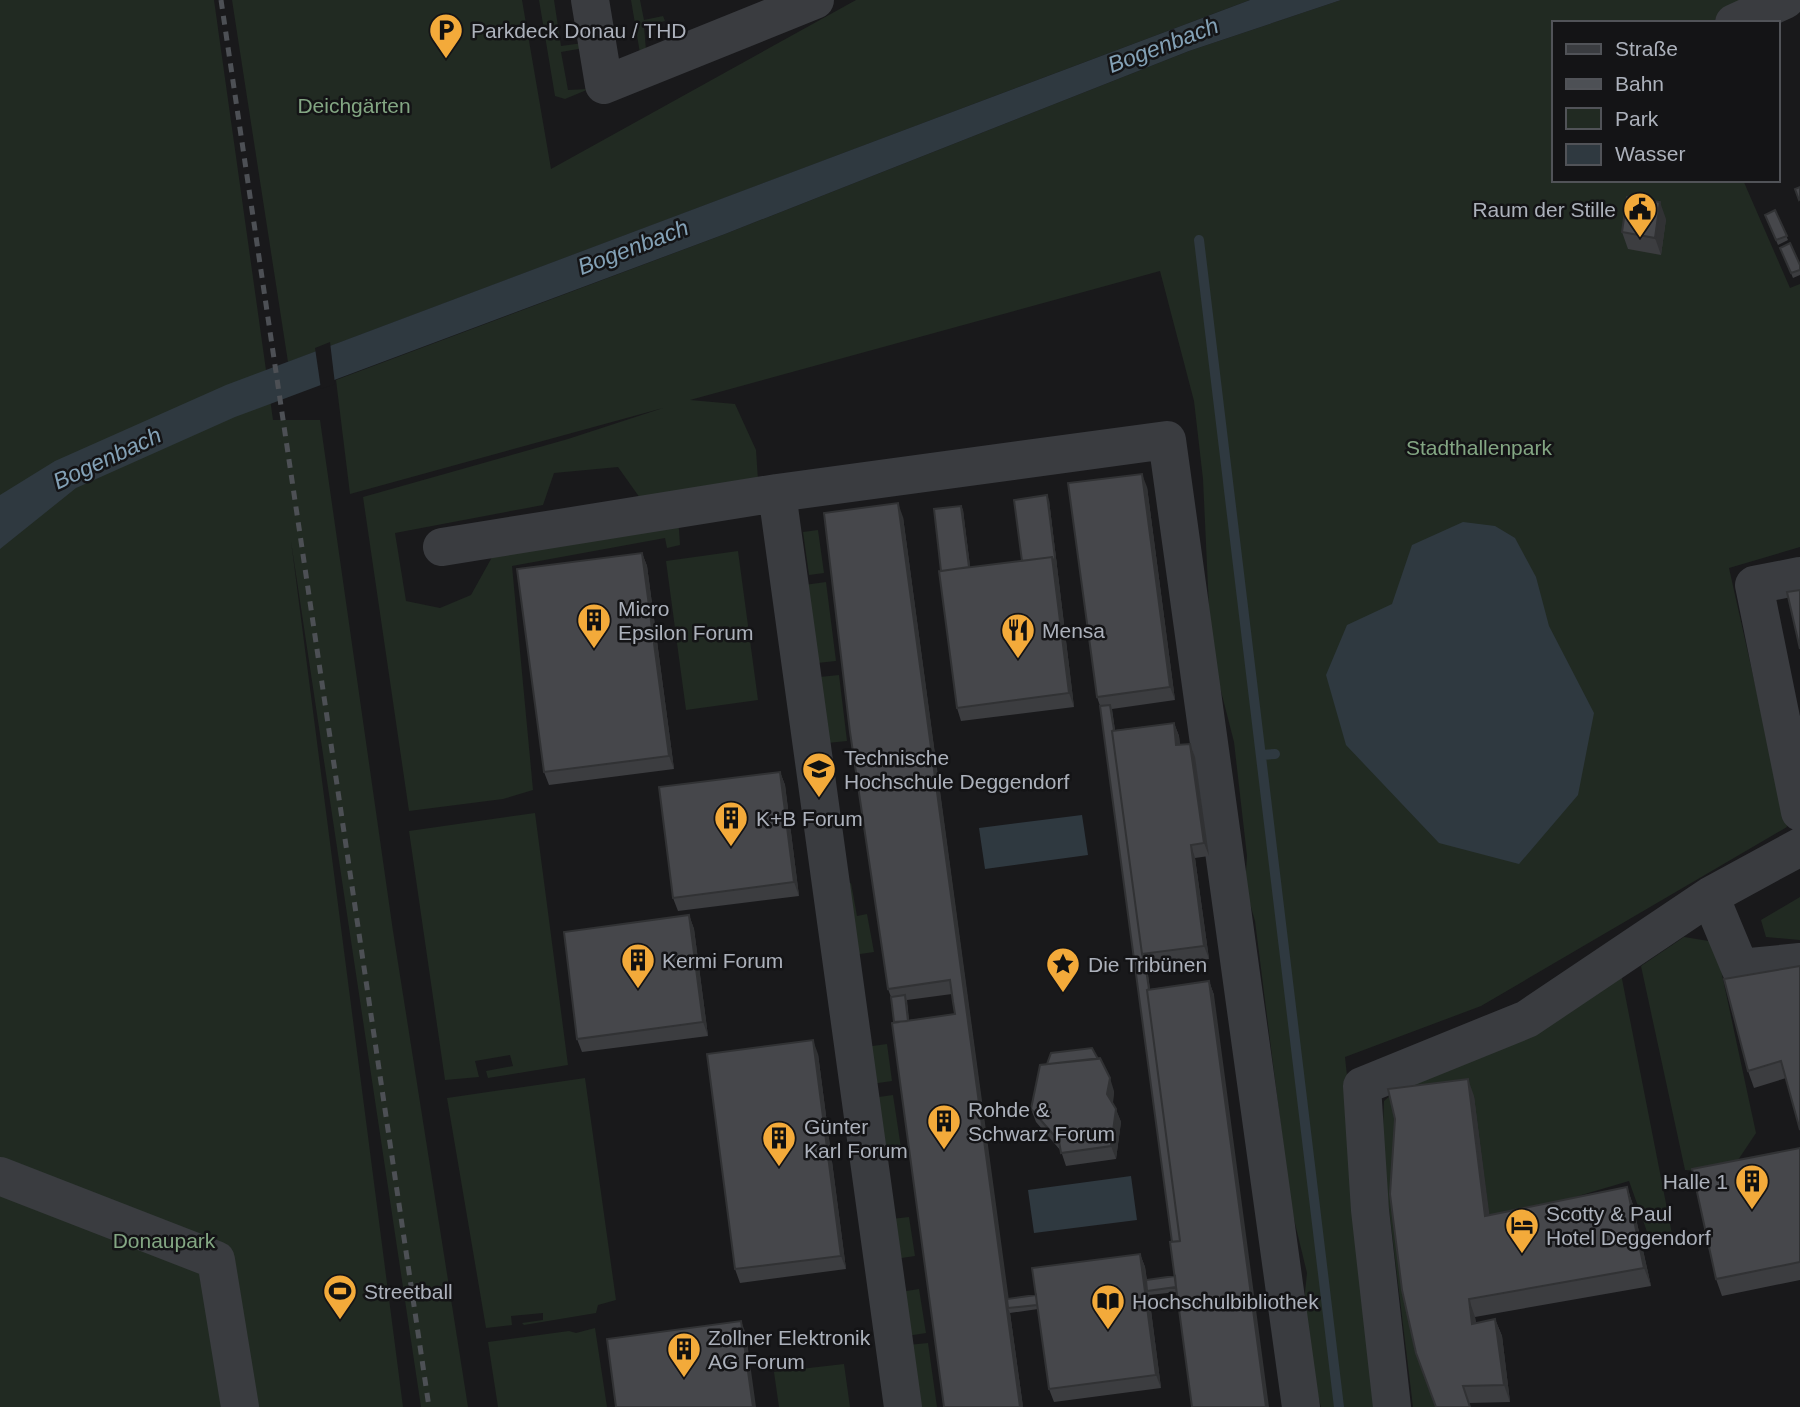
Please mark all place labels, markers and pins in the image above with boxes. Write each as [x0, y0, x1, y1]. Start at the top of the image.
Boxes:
parking icon: Parkdeck Donau / THD [427, 11, 465, 60]
place label: Parkdeck Donau / THD [471, 19, 687, 42]
public building icon: Raum der Stille [1621, 190, 1659, 239]
place label: Raum der Stille [1472, 198, 1616, 221]
place label: Micro Epsilon Forum [618, 597, 753, 644]
building icon: Micro Epsilon Forum [575, 601, 613, 650]
restaurant icon: Mensa [999, 611, 1037, 660]
place label: Mensa [1042, 619, 1105, 642]
place label: Technische Hochschule Deggendorf [844, 746, 1069, 793]
school or university icon: Technische Hochschule Deggendorf [800, 750, 838, 799]
building icon: K+B Forum [712, 799, 750, 848]
place label: K+B Forum [756, 807, 863, 830]
building icon: Kermi Forum [619, 941, 657, 990]
place icon: Die Tribünen [1044, 945, 1082, 994]
place label: Kermi Forum [662, 949, 783, 972]
place label: Die Tribünen [1088, 953, 1207, 976]
place label: Rohde & Schwarz Forum [968, 1098, 1115, 1145]
building icon: Rohde & Schwarz Forum [925, 1102, 963, 1151]
place label: Günter Karl Forum [804, 1115, 908, 1162]
building icon: Günter Karl Forum [760, 1119, 798, 1168]
building icon: Halle 1 [1733, 1162, 1771, 1211]
place label: Halle 1 [1663, 1170, 1728, 1193]
place label: Scotty & Paul Hotel Deggendorf [1546, 1202, 1711, 1249]
hotel icon: Scotty & Paul Hotel Deggendorf [1503, 1206, 1541, 1255]
sports icon: Streetball [321, 1272, 359, 1321]
place label: Streetball [364, 1280, 453, 1303]
library icon: Hochschulbibliothek [1089, 1282, 1127, 1331]
place label: Hochschulbibliothek [1132, 1290, 1319, 1313]
place label: Zollner Elektronik AG Forum [708, 1326, 871, 1373]
building icon: Zollner Elektronik AG Forum [665, 1330, 703, 1379]

